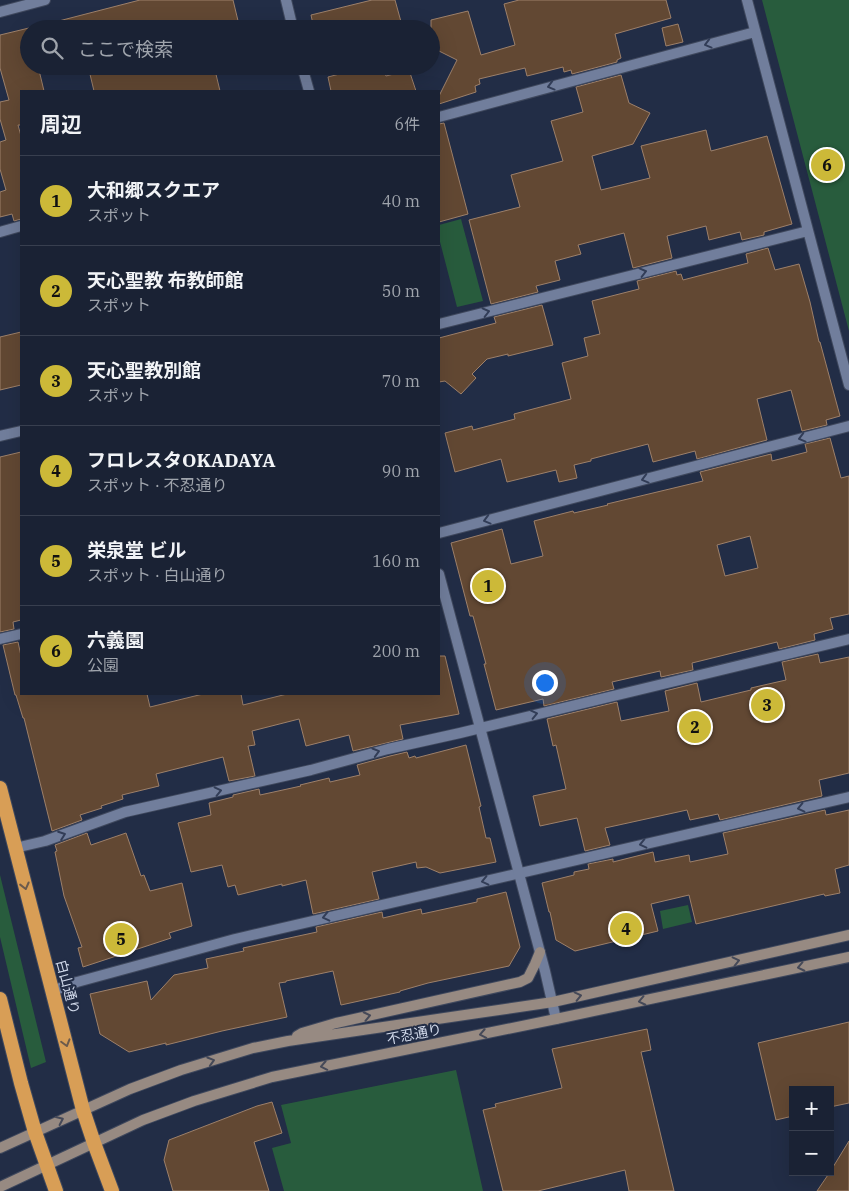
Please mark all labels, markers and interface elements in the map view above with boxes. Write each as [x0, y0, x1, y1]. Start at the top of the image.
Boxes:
search box [20, 20, 440, 75]
icon: search [38, 34, 66, 62]
text: ここで検索 [78, 37, 173, 61]
one-way arrow [704, 39, 712, 49]
one-way arrow [547, 81, 555, 91]
text: 周辺 [40, 110, 82, 138]
text: 6件 [394, 114, 420, 134]
pin: 6 [811, 146, 843, 184]
text: 大和郷スクエア [87, 178, 220, 202]
text: 1 [51, 191, 61, 211]
text: 40 m [382, 191, 420, 211]
text: スポット [87, 205, 151, 225]
one-way arrow [639, 267, 648, 278]
text: 天心聖教 布教師館 [87, 268, 243, 292]
text: 2 [51, 281, 61, 301]
text: 50 m [382, 281, 420, 301]
text: スポット [87, 295, 151, 315]
one-way arrow [482, 307, 490, 318]
text: 天心聖教別館 [87, 358, 201, 382]
text: 3 [51, 371, 61, 391]
text: 70 m [382, 371, 420, 391]
text: スポット [87, 385, 151, 405]
one-way arrow [798, 433, 806, 443]
text: フロレスタOKADAYA [87, 448, 276, 472]
text: 4 [51, 461, 61, 481]
text: 90 m [382, 461, 420, 481]
one-way arrow [640, 473, 649, 484]
text: スポット · 不忍通り [87, 475, 228, 495]
one-way arrow [483, 514, 492, 525]
text: 栄泉堂 ビル [87, 538, 186, 562]
text: 5 [51, 551, 61, 571]
text: 160 m [372, 551, 420, 571]
text: スポット · 白山通り [87, 565, 228, 585]
pin: 1 [472, 567, 504, 605]
text: 六義園 [87, 628, 144, 652]
text: 6 [51, 641, 61, 661]
text: 200 m [372, 641, 420, 661]
text: 公園 [87, 655, 119, 675]
your location [532, 670, 558, 696]
pin: 3 [751, 686, 783, 724]
pin: 2 [679, 708, 711, 746]
one-way arrow [529, 709, 538, 720]
one-way arrow [371, 748, 380, 758]
one-way arrow [214, 786, 223, 797]
one-way arrow [797, 802, 806, 813]
one-way arrow [57, 831, 66, 841]
one-way arrow [639, 838, 648, 849]
one-way arrow [480, 875, 489, 886]
one-way arrow [19, 882, 30, 891]
pin: 4 [610, 910, 642, 948]
one-way arrow [322, 911, 331, 922]
pin: 5 [105, 920, 137, 958]
one-way arrow [732, 956, 741, 967]
street label: 白山通り [52, 958, 84, 1016]
one-way arrow [797, 961, 806, 972]
one-way arrow [573, 992, 582, 1002]
one-way arrow [638, 995, 647, 1006]
one-way arrow [363, 1011, 371, 1022]
street label: 不忍通り [385, 1020, 443, 1048]
one-way arrow [479, 1028, 488, 1039]
one-way arrow [61, 1039, 71, 1047]
one-way arrow [206, 1056, 215, 1066]
one-way arrow [320, 1060, 328, 1070]
map controls [789, 1086, 834, 1176]
button: + [789, 1086, 834, 1131]
one-way arrow [55, 1116, 64, 1127]
button: − [789, 1131, 834, 1176]

